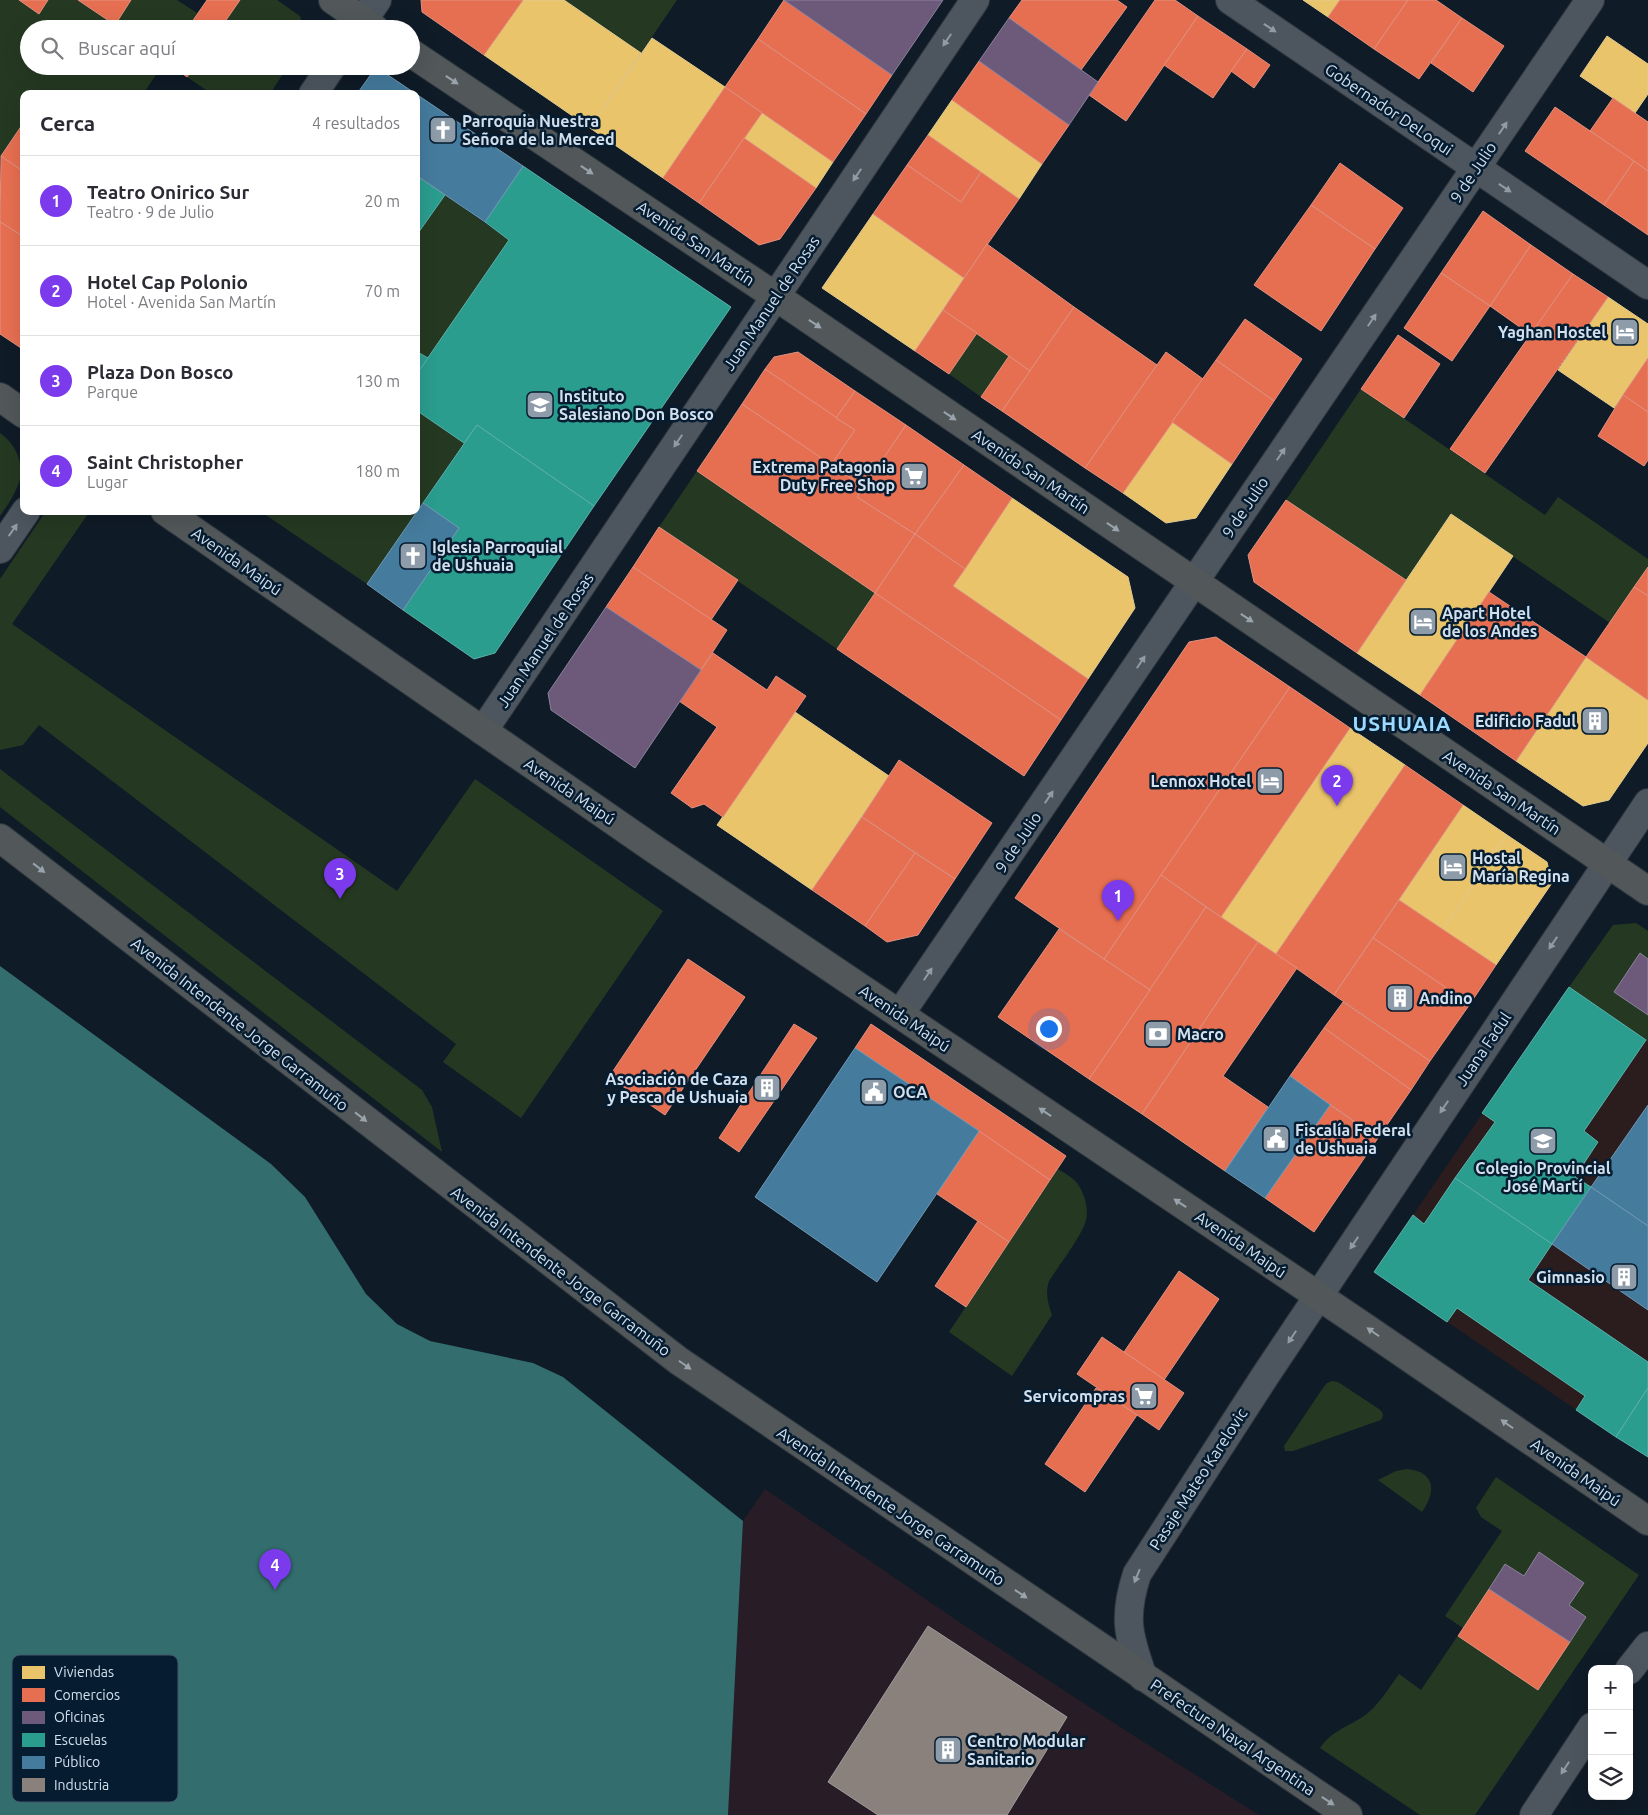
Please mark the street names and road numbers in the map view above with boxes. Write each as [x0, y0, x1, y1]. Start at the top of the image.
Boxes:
street label: Gobernador DeLoqui [1322, 60, 1456, 158]
street label: 9 de Julio [1446, 138, 1500, 206]
street label: Avenida San Martín [634, 197, 758, 289]
street label: Juan Manuel de Rosas [719, 232, 823, 374]
street label: Avenida San Martín [969, 425, 1093, 517]
street label: 9 de Julio [1218, 473, 1272, 541]
street label: Avenida Maipú [189, 523, 285, 599]
street label: Juan Manuel de Rosas [493, 569, 597, 711]
street label: Avenida San Martín [1440, 746, 1564, 838]
street label: Avenida Maipú [521, 754, 619, 828]
street label: 9 de Julio [991, 808, 1045, 876]
street label: Avenida Intendente Jorge Garramuño [128, 934, 352, 1114]
street label: Avenida Maipú [856, 981, 954, 1055]
street label: Juana Fadul [1452, 1009, 1514, 1089]
street label: Avenida Intendente Jorge Garramuño [448, 1183, 674, 1359]
street label: Avenida Maipú [1192, 1207, 1290, 1281]
street label: Pasaje Mateo Karelovic [1146, 1404, 1251, 1553]
street label: Avenida Intendente Jorge Garramuño [774, 1423, 1008, 1589]
street label: Avenida Maipú [1528, 1434, 1624, 1510]
street label: Prefectura Naval Argentina [1147, 1675, 1319, 1799]

